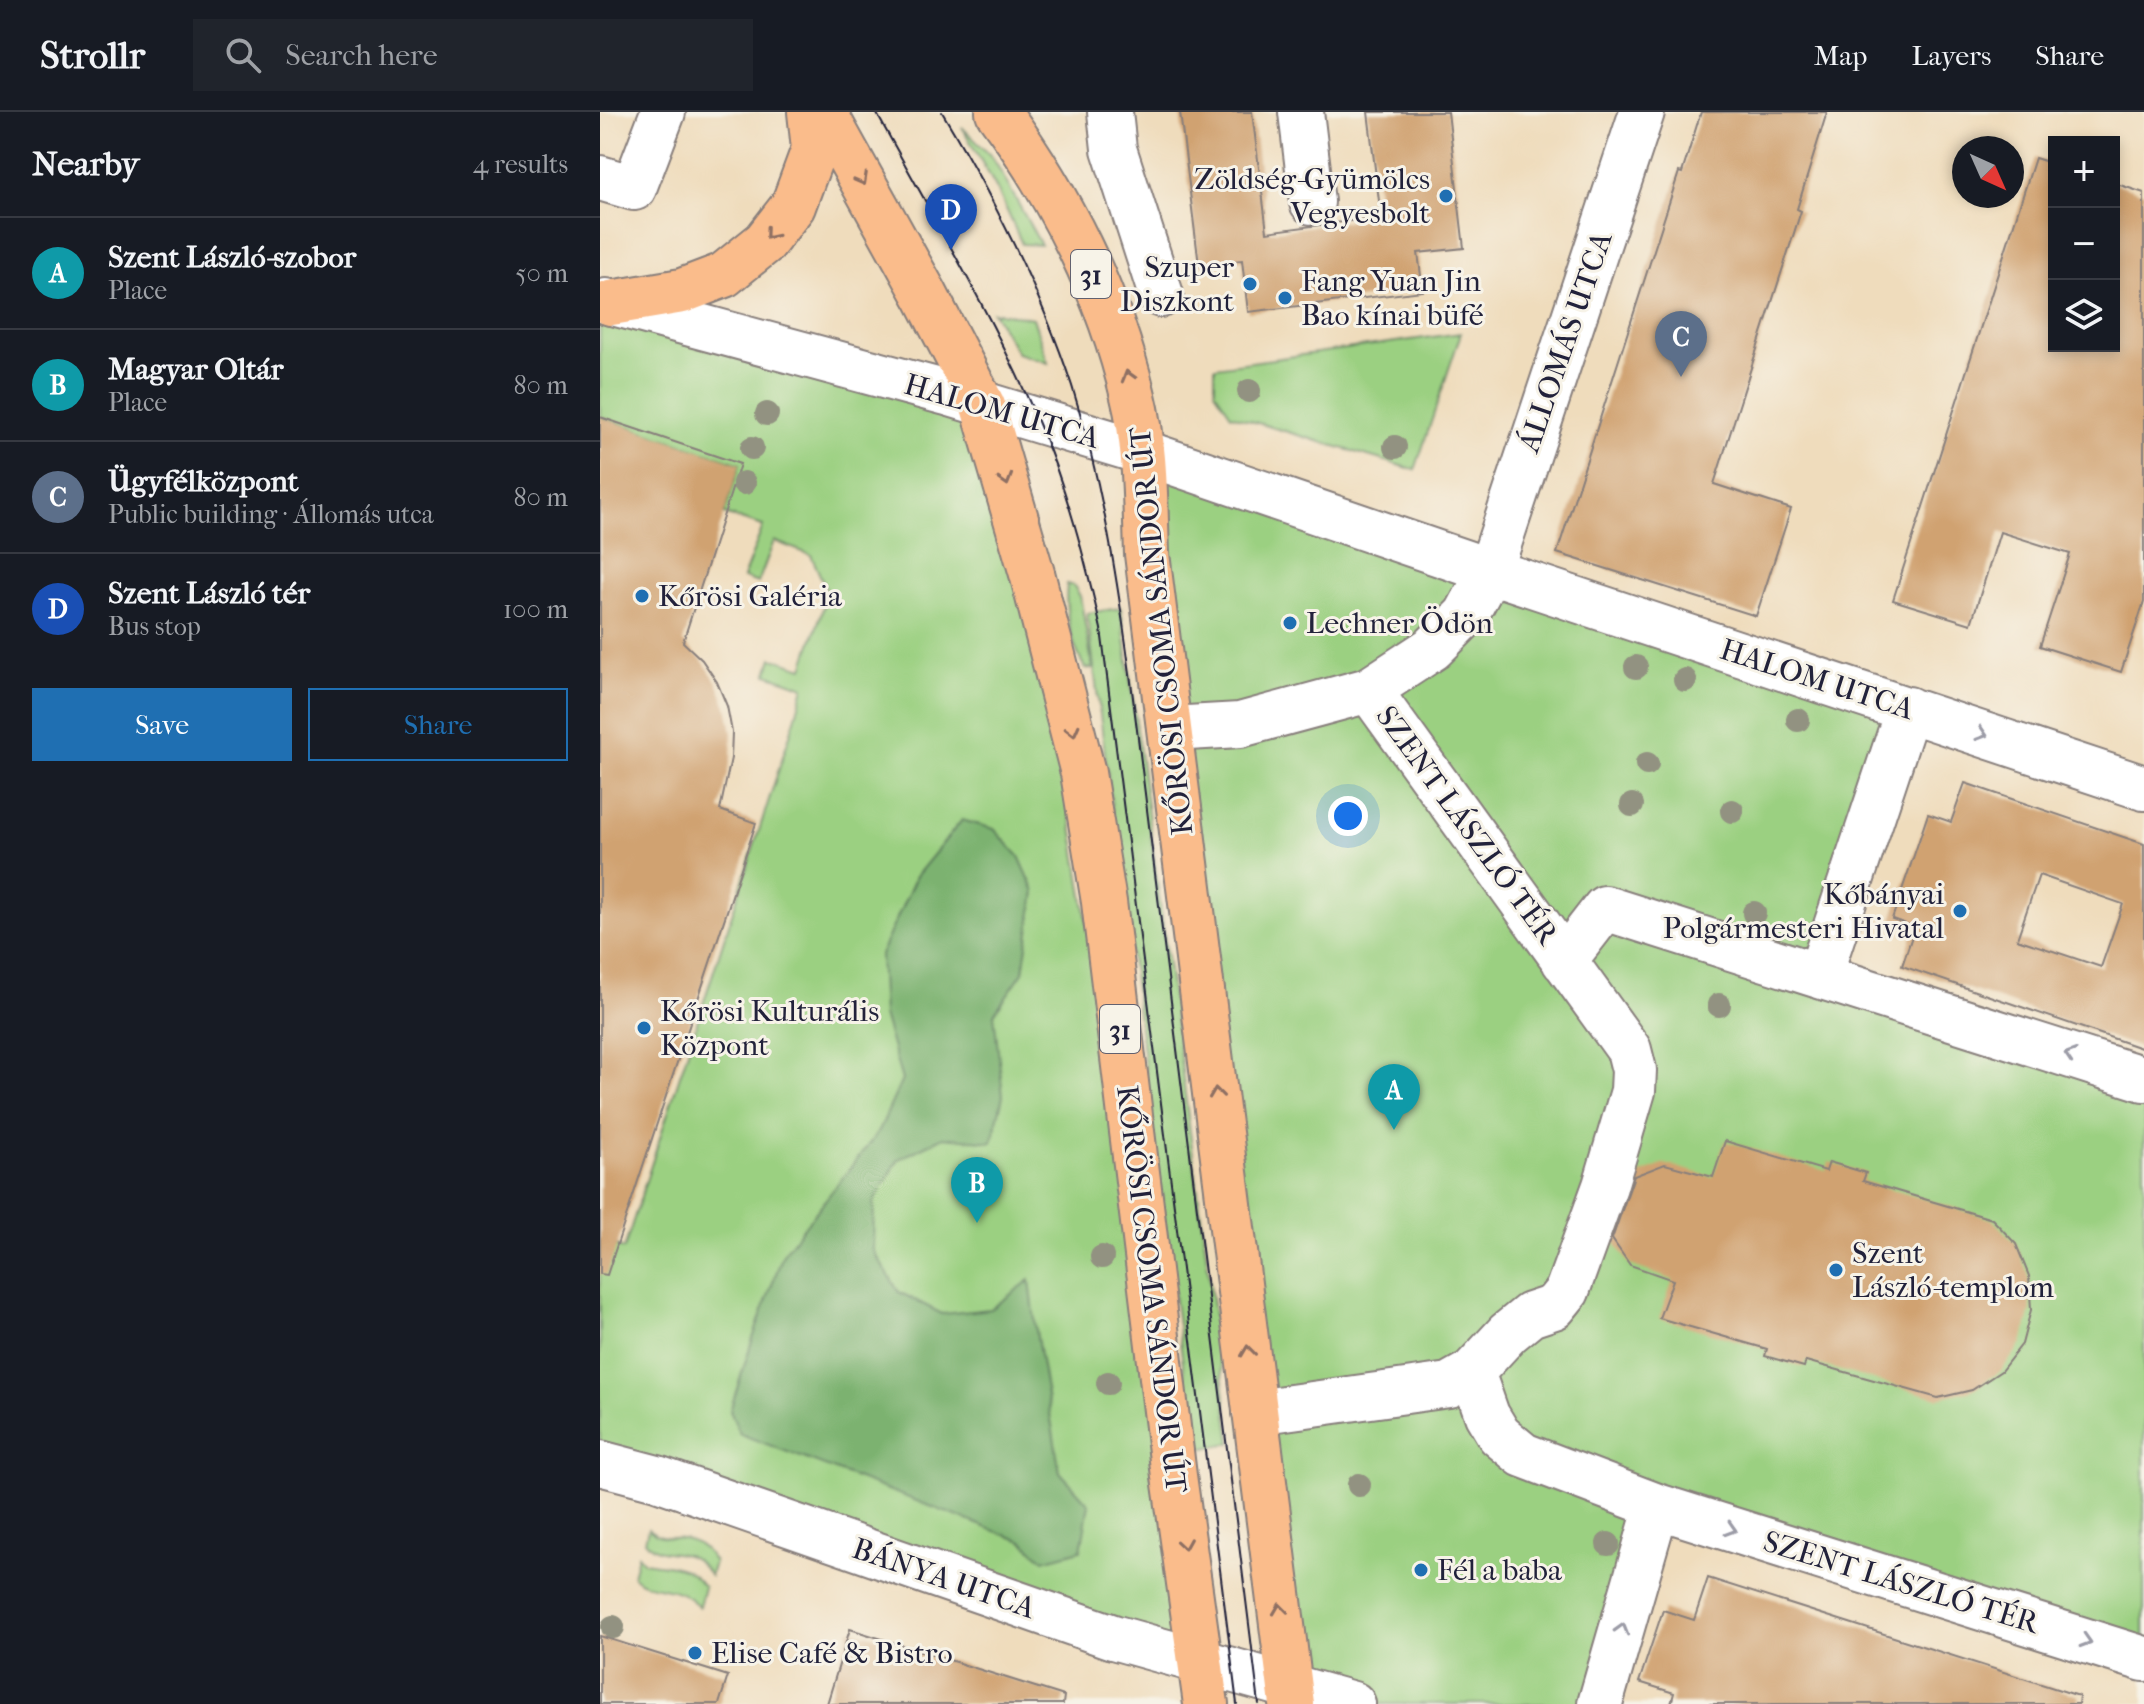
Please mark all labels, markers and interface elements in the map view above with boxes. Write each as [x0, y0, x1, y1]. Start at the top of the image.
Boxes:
search box [193, 19, 753, 91]
text: Strollr [40, 33, 145, 78]
icon: search [221, 33, 265, 77]
text: Search here [285, 38, 438, 73]
text: Map [1814, 39, 1867, 72]
text: Layers [1911, 39, 1991, 72]
text: Share [2035, 39, 2104, 72]
north arrow [1952, 136, 2024, 208]
map controls [2048, 136, 2120, 352]
button: + [2048, 136, 2120, 208]
text: Nearby [32, 144, 139, 184]
text: 4 results [473, 149, 568, 180]
place label: Zöldség-Gyümölcs Vegyesbolt [1194, 162, 1430, 231]
one-way arrow [852, 172, 868, 186]
pin: D [925, 184, 977, 250]
marker: Zöldség-Gyümölcs Vegyesbolt [1437, 187, 1455, 205]
button: − [2048, 208, 2120, 280]
one-way arrow [765, 225, 780, 240]
street label: ÁLLOMÁS UTCA [1511, 227, 1620, 458]
text: Szent László-szobor [108, 240, 356, 275]
road number: 31 [1071, 250, 1111, 298]
place label: Szuper Diszkont [1120, 250, 1234, 319]
text: A [50, 258, 66, 289]
text: 50 m [515, 258, 568, 289]
place label: Fang Yuan Jin Bao kínai büfé [1301, 264, 1484, 333]
text: Place [108, 275, 167, 306]
marker: Szuper Diszkont [1241, 275, 1259, 293]
button: layers [2048, 280, 2120, 352]
marker: Fang Yuan Jin Bao kínai büfé [1276, 289, 1294, 307]
pin: C [1655, 311, 1707, 377]
text: Magyar Oltár [108, 352, 283, 387]
street label: HALOM UTCA [900, 367, 1104, 456]
one-way arrow [1120, 369, 1137, 383]
text: B [50, 370, 66, 401]
text: 80 m [513, 370, 568, 401]
text: Place [108, 387, 167, 418]
street label: KŐRÖSI CSOMA SÁNDOR ÚT [1123, 424, 1200, 837]
text: Ügyfélközpont [108, 464, 299, 499]
one-way arrow [997, 473, 1013, 487]
text: C [49, 482, 67, 513]
text: 80 m [513, 482, 568, 513]
text: Public building · Állomás utca [108, 499, 434, 530]
text: Szent László tér [108, 576, 310, 611]
place label: Kőrösi Galéria [658, 579, 843, 614]
marker: Kőrösi Galéria [633, 587, 651, 605]
text: D [48, 594, 68, 625]
text: 100 m [503, 594, 568, 625]
place label: Lechner Ödön [1306, 606, 1493, 641]
text: Bus stop [108, 611, 201, 642]
marker: Lechner Ödön [1281, 614, 1299, 632]
street label: HALOM UTCA [1716, 632, 1919, 727]
button: Save [32, 688, 292, 761]
button: Share [308, 688, 568, 761]
street label: SZENT LÁSZLÓ TÉR [1368, 699, 1566, 952]
one-way arrow [1064, 724, 1081, 738]
one-way arrow [1975, 725, 1989, 741]
your location [1328, 796, 1368, 836]
place label: Kőbányai Polgármesteri Hivatal [1663, 877, 1944, 946]
marker: Kőbányai Polgármesteri Hivatal [1951, 902, 1969, 920]
place label: Kőrösi Kulturális Központ [660, 994, 879, 1063]
road number: 31 [1100, 1005, 1140, 1053]
marker: Kőrösi Kulturális Központ [635, 1019, 653, 1037]
one-way arrow [2063, 1048, 2077, 1064]
pin: A [1368, 1064, 1420, 1130]
street label: KŐRÖSI CSOMA SÁNDOR ÚT [1109, 1083, 1194, 1495]
one-way arrow [1208, 1086, 1225, 1100]
pin: B [951, 1157, 1003, 1223]
place label: Szent László-templom [1852, 1236, 2054, 1305]
marker: Szent László-templom [1827, 1261, 1845, 1279]
one-way arrow [1239, 1344, 1256, 1357]
one-way arrow [1724, 1520, 1738, 1536]
street label: SZENT LÁSZLÓ TÉR [1759, 1524, 2044, 1641]
street label: BÁNYA UTCA [848, 1531, 1040, 1626]
one-way arrow [1175, 1537, 1192, 1550]
place label: Fél a baba [1437, 1553, 1563, 1588]
marker: Fél a baba [1412, 1561, 1430, 1579]
one-way arrow [1272, 1602, 1289, 1615]
one-way arrow [1613, 1623, 1629, 1636]
one-way arrow [2079, 1632, 2093, 1648]
place label: Elise Café & Bistro [711, 1636, 953, 1671]
marker: Elise Café & Bistro [686, 1644, 704, 1662]

